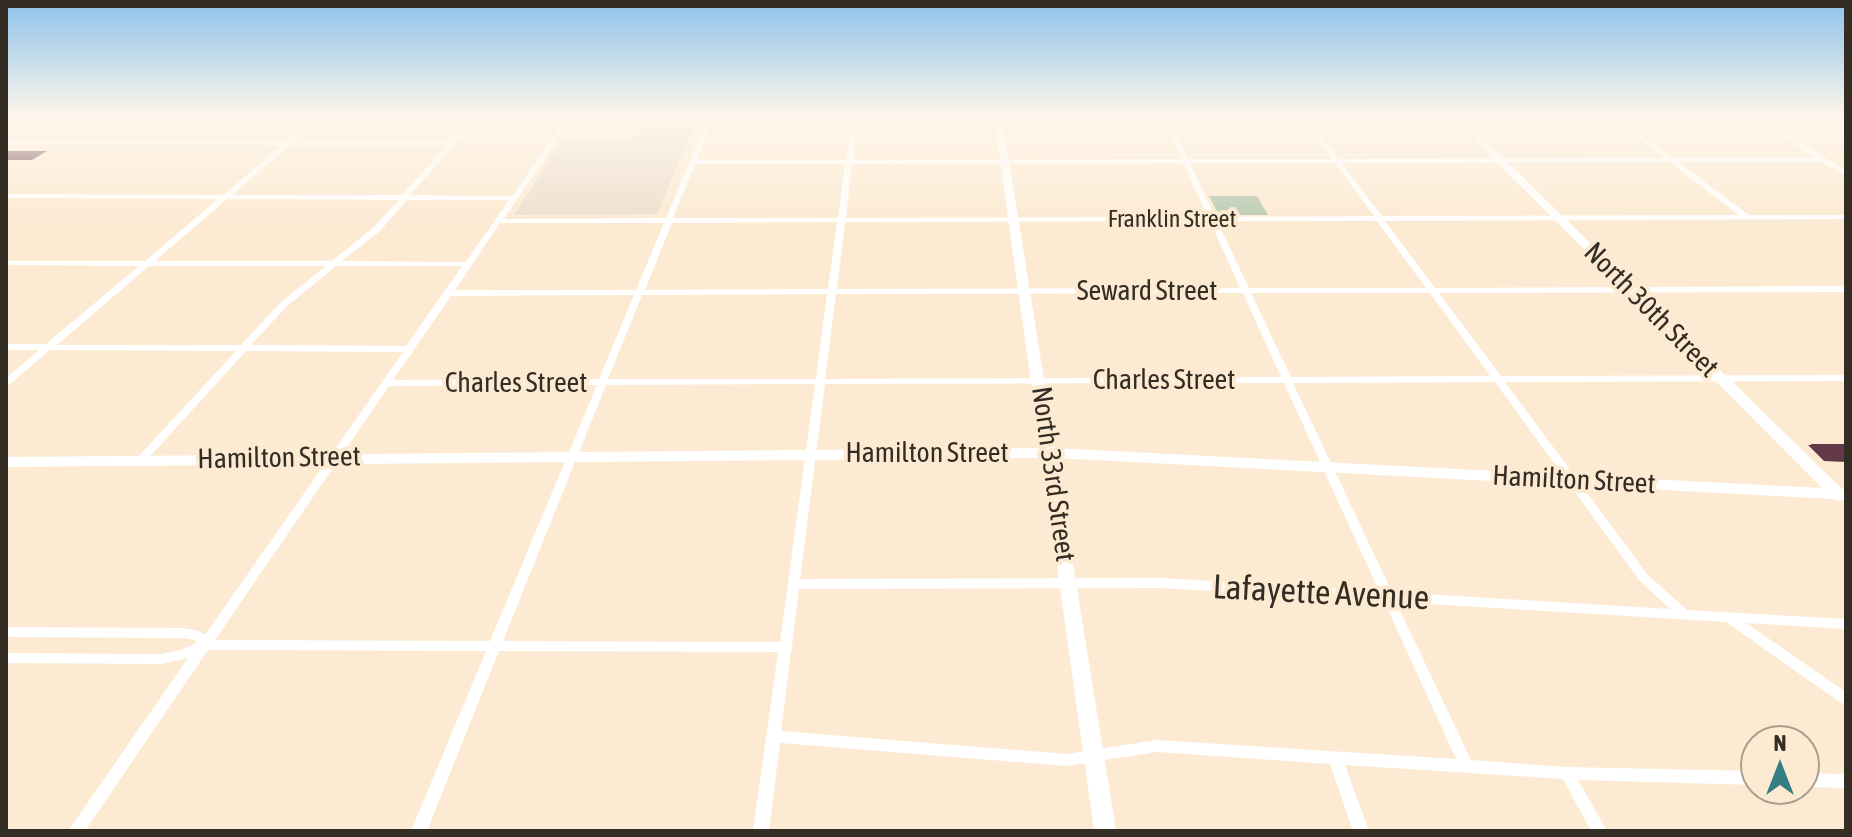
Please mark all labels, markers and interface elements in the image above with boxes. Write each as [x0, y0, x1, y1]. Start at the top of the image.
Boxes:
street label: Franklin Street [1108, 205, 1236, 233]
street label: North 30th Street [1577, 236, 1725, 384]
street label: Seward Street [1077, 274, 1217, 308]
street label: Charles Street [1093, 363, 1235, 397]
street label: Charles Street [445, 366, 587, 400]
street label: North 33rd Street [1024, 384, 1082, 564]
street label: Hamilton Street [845, 436, 1009, 470]
street label: Hamilton Street [197, 440, 361, 476]
street label: Hamilton Street [1492, 459, 1656, 501]
street label: Lafayette Avenue [1212, 567, 1430, 619]
north arrow [1740, 725, 1820, 805]
text: N [1774, 730, 1786, 756]

